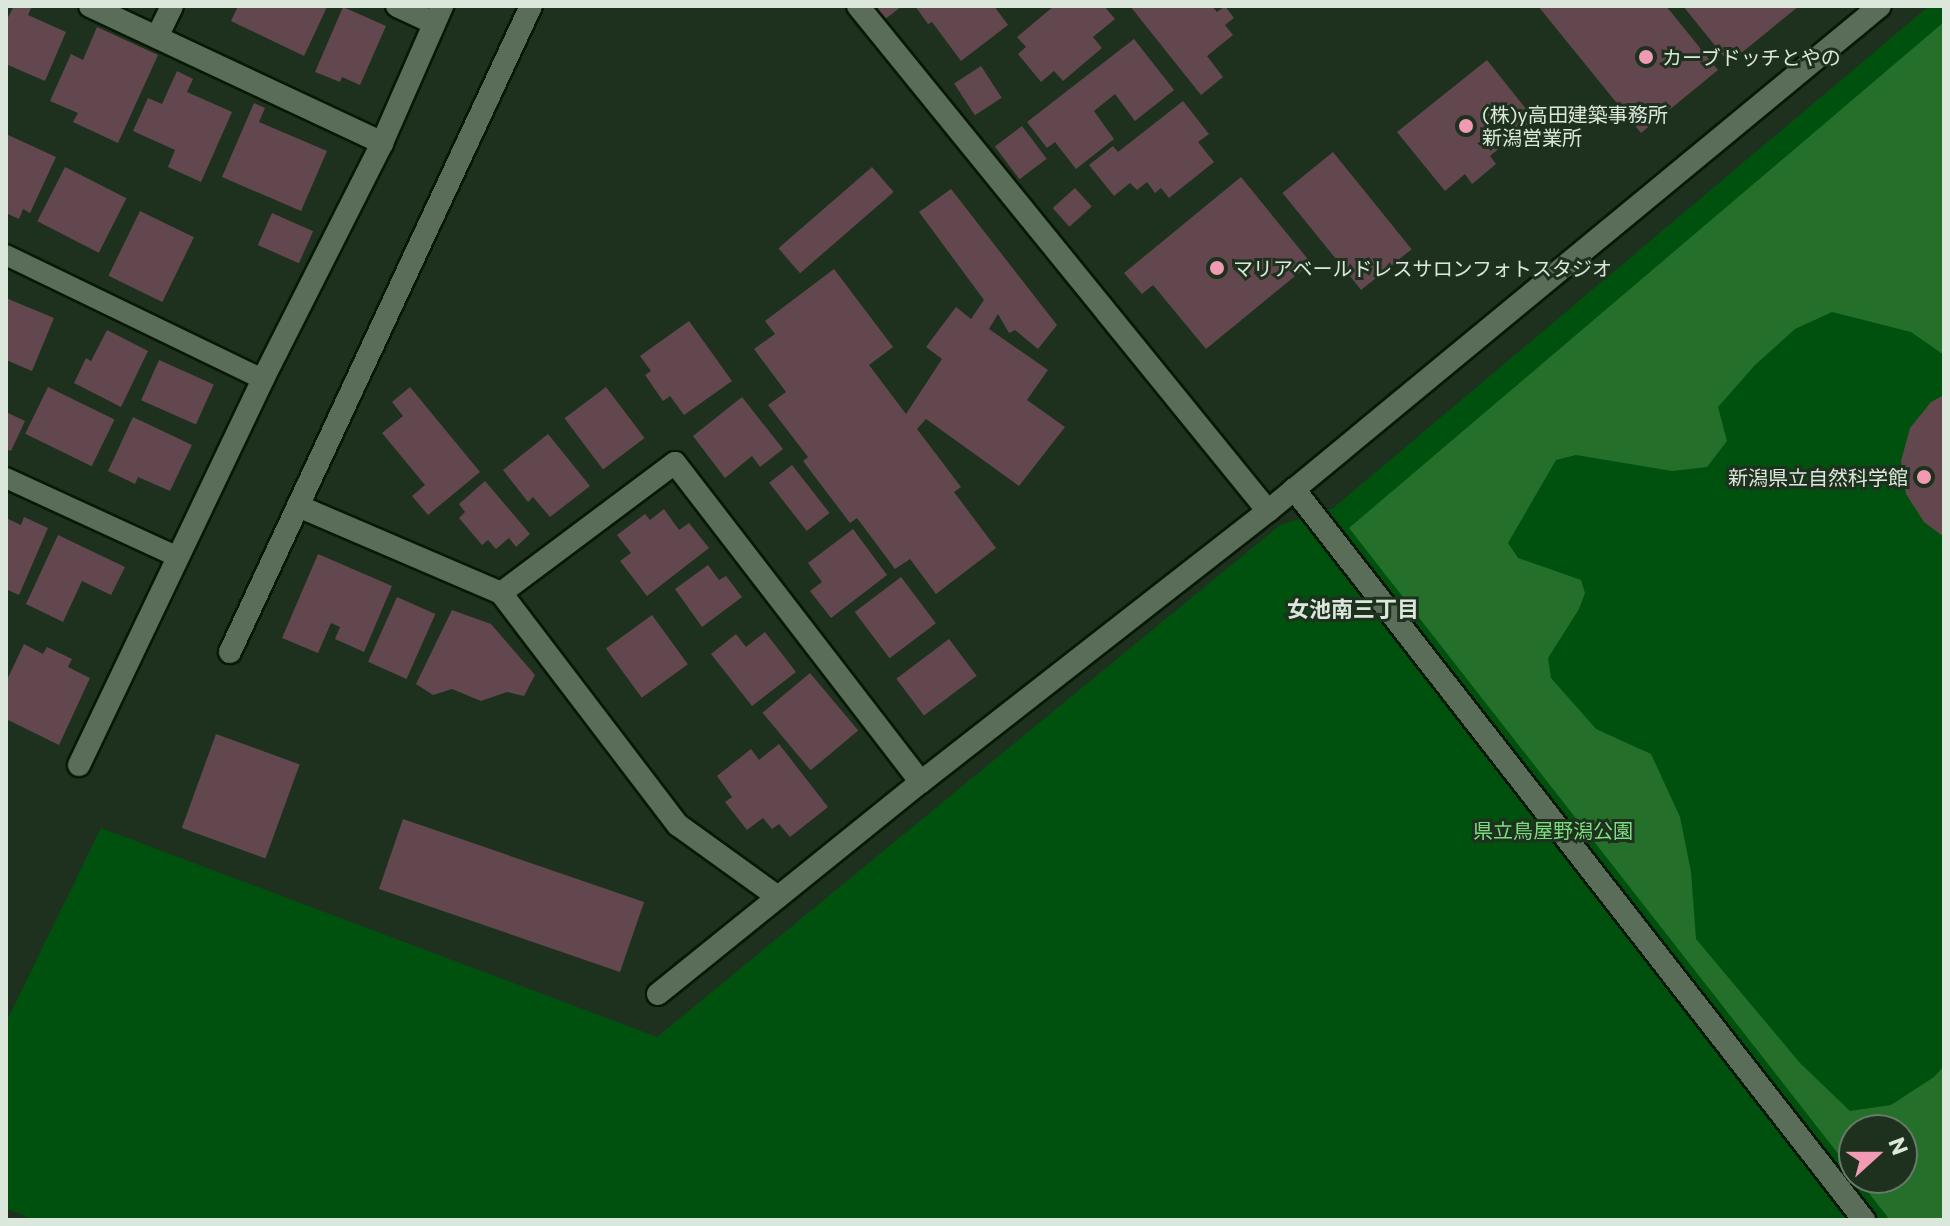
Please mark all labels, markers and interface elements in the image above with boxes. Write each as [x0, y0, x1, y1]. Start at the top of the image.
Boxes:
place label: カーブドッチとやの [1662, 45, 1842, 69]
marker: カーブドッチとやの [1637, 48, 1655, 66]
place label: (株)y高田建築事務所 新潟営業所 [1482, 102, 1668, 149]
marker: (株)y高田建築事務所 新潟営業所 [1457, 117, 1475, 135]
place label: マリアベールドレスサロンフォトスタジオ [1233, 256, 1613, 280]
marker: マリアベールドレスサロンフォトスタジオ [1208, 259, 1226, 277]
place label: 新潟県立自然科学館 [1728, 465, 1908, 489]
marker: 新潟県立自然科学館 [1915, 468, 1933, 486]
district label: 女池南三丁目 [1287, 596, 1419, 622]
park label: 県立鳥屋野潟公園 [1473, 818, 1633, 842]
north arrow [1838, 1114, 1918, 1194]
text: N [1883, 1133, 1915, 1158]

